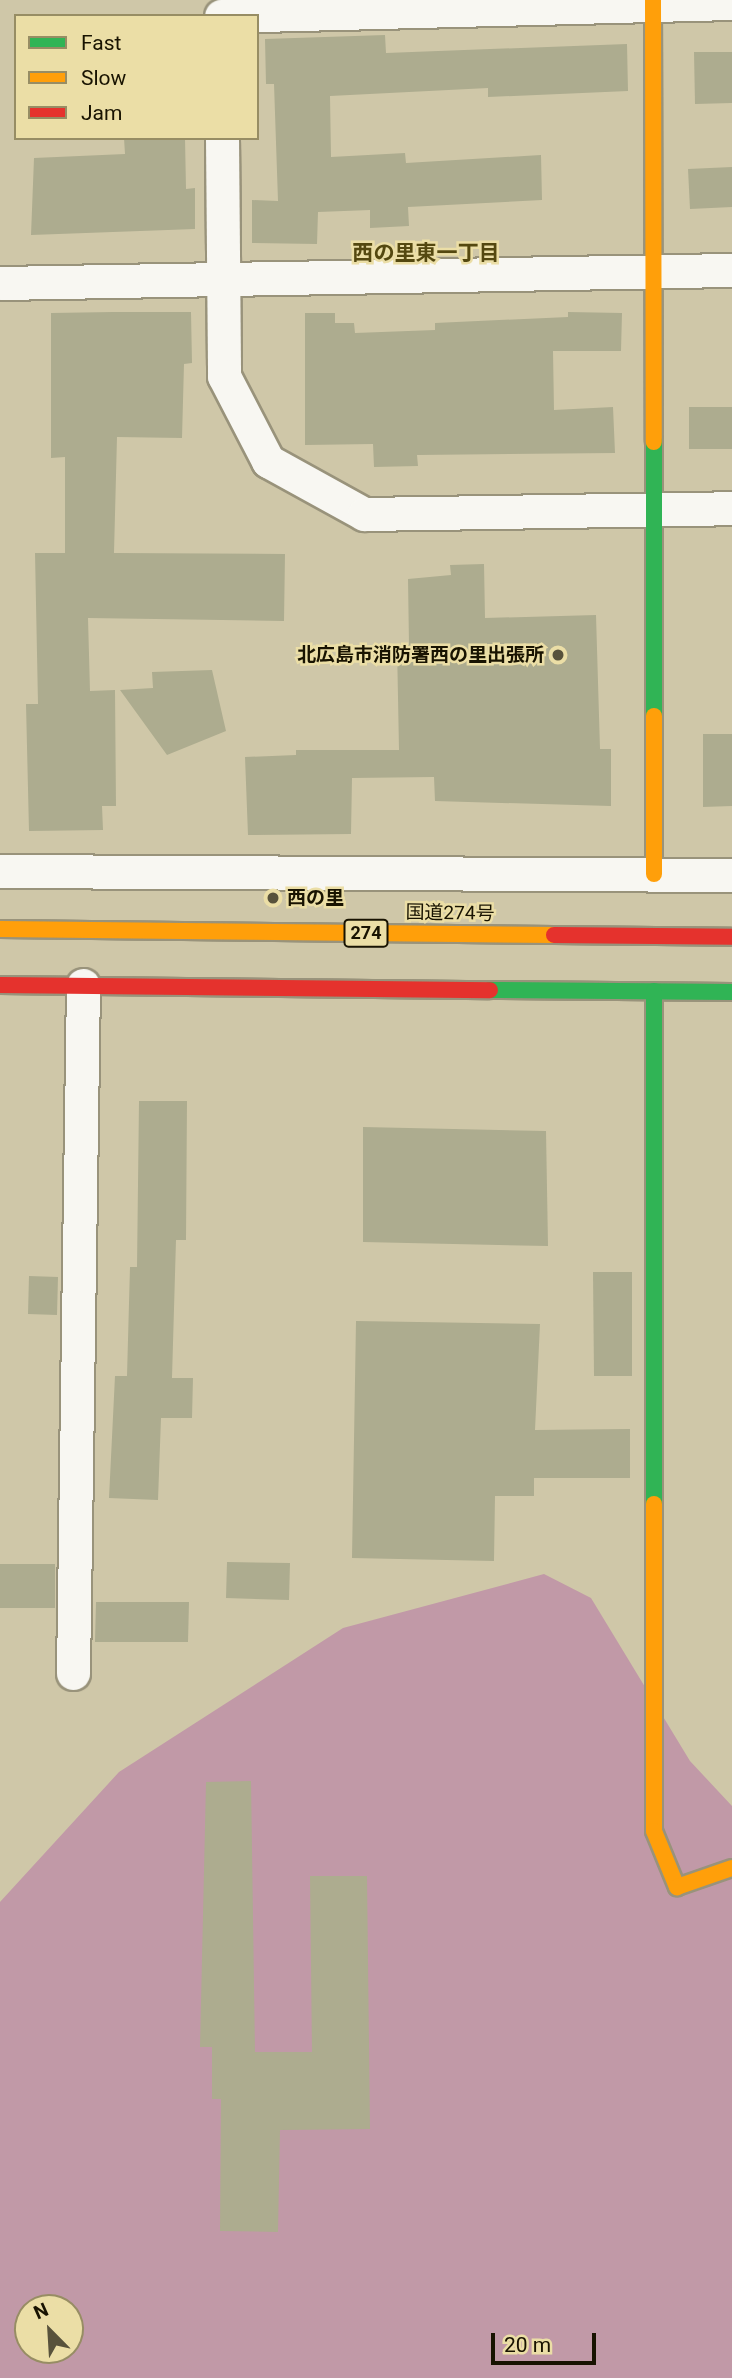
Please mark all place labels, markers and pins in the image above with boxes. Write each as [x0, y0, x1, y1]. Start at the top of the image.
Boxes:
place label: 北広島市消防署西の里出張所 [297, 644, 544, 666]
marker: 北広島市消防署西の里出張所 [550, 647, 566, 663]
place label: 西の里 [287, 887, 344, 909]
marker: 西の里 [265, 890, 281, 906]

